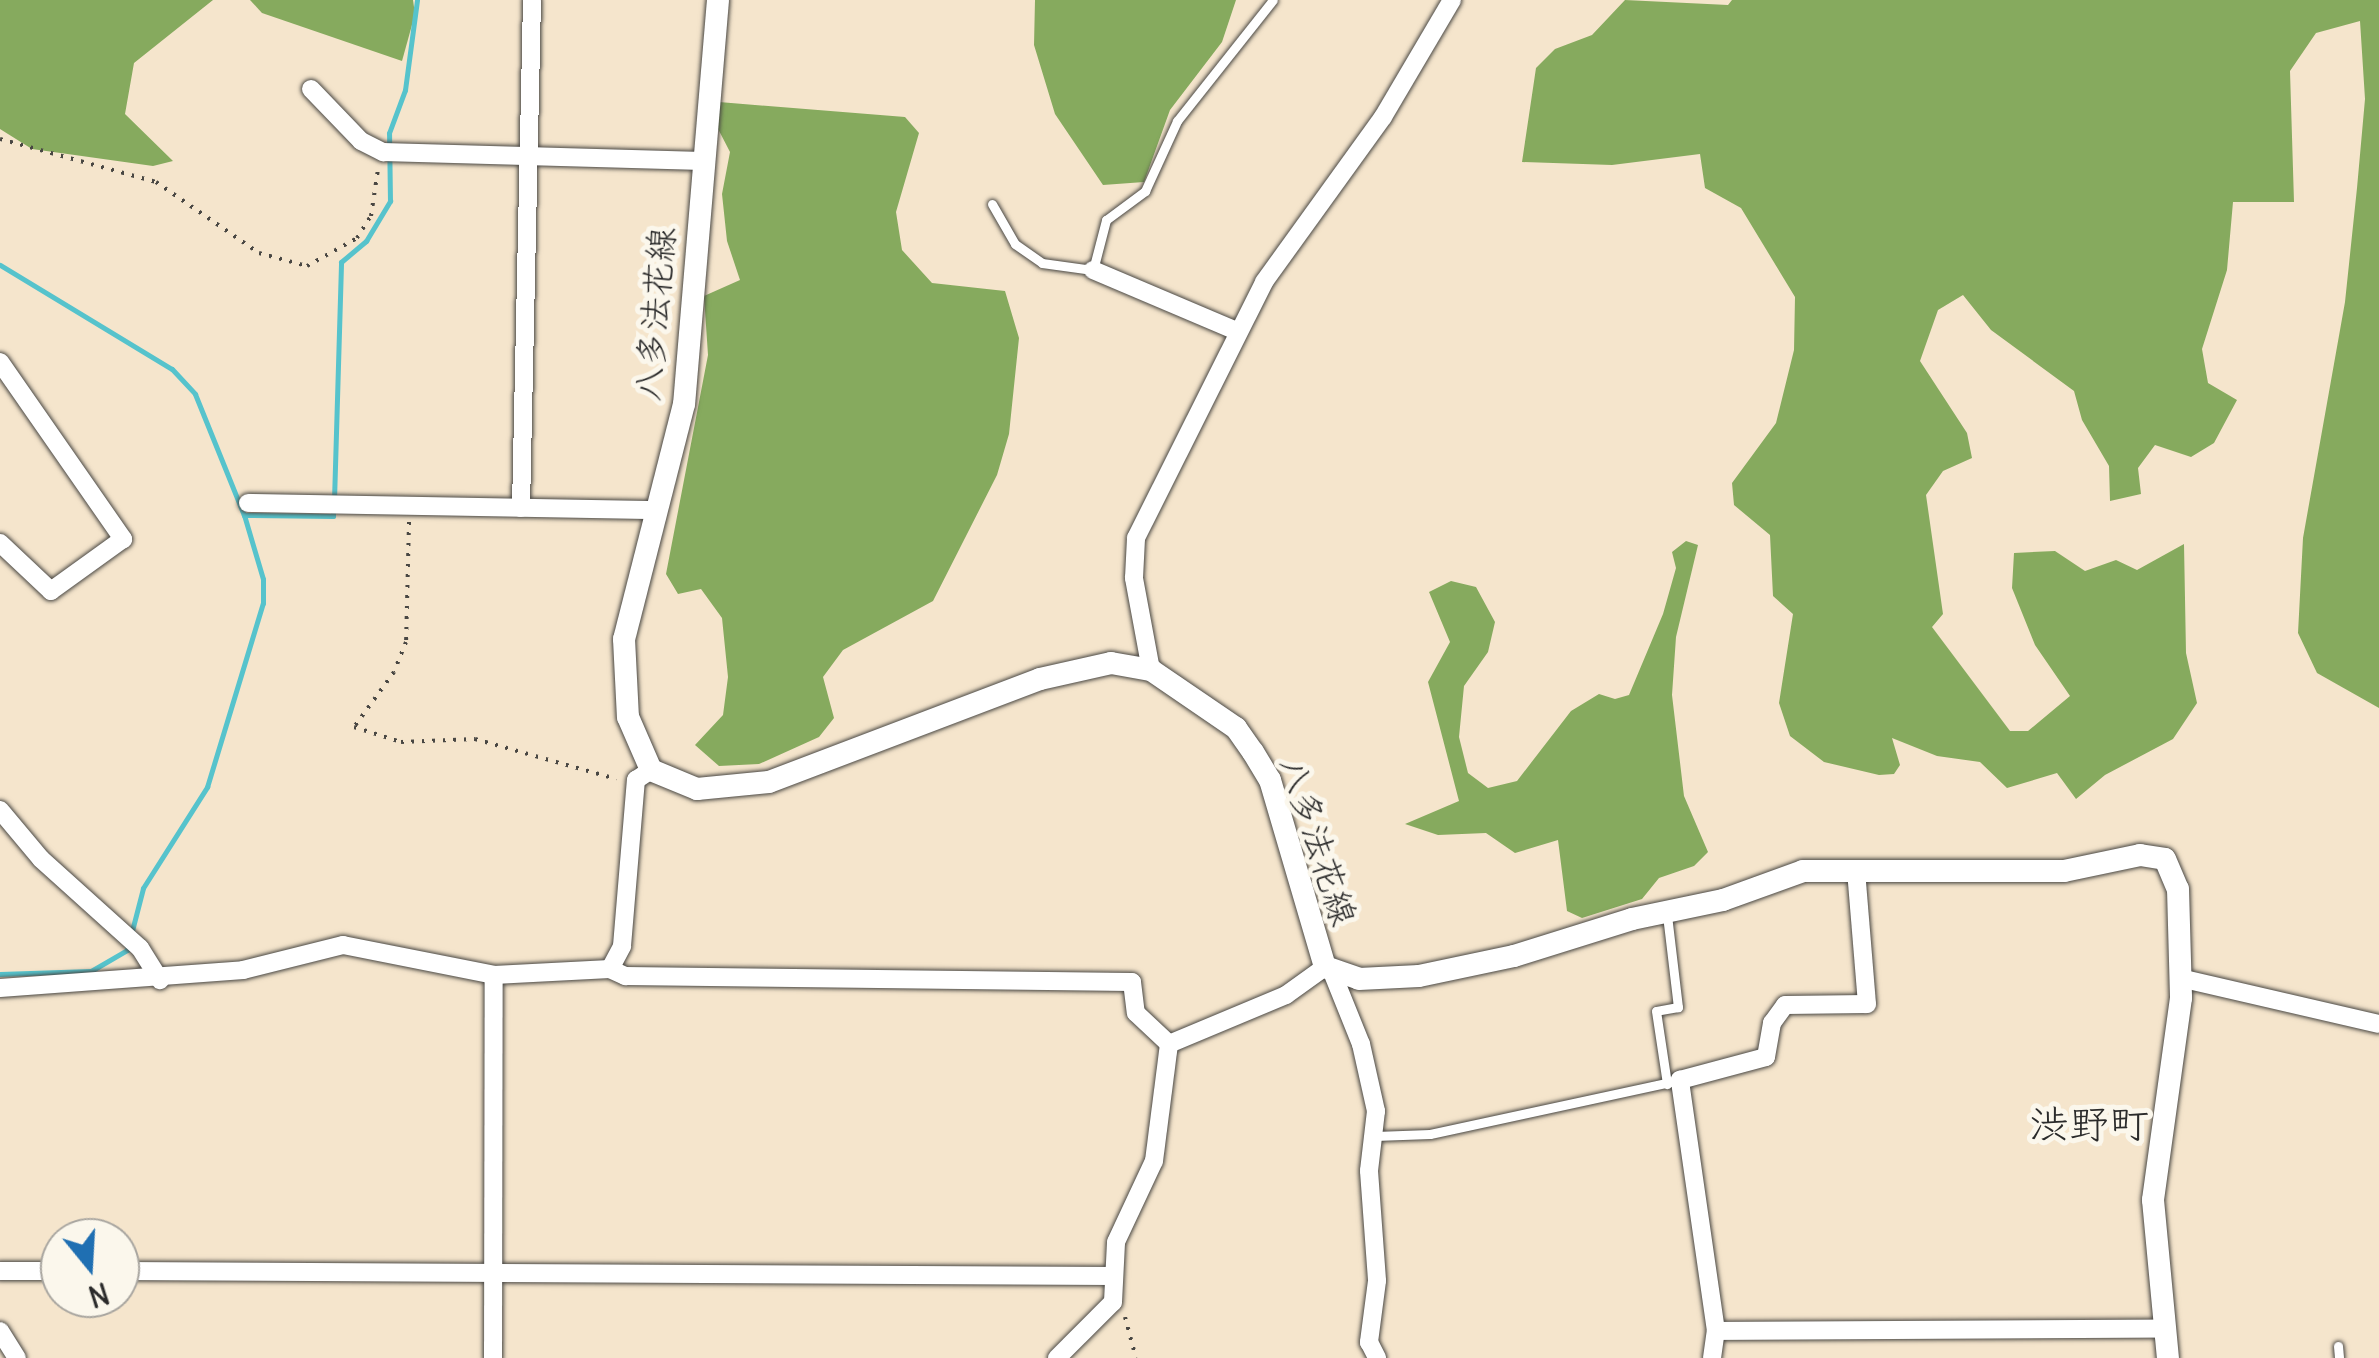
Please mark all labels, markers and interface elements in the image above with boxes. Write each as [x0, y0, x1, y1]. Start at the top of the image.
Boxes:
street label: 八多法花線 [625, 225, 683, 403]
street label: 八多法花線 [1272, 751, 1366, 931]
district label: 渋野町 [2029, 1100, 2149, 1148]
north arrow [40, 1218, 140, 1318]
text: N [84, 1275, 113, 1315]

